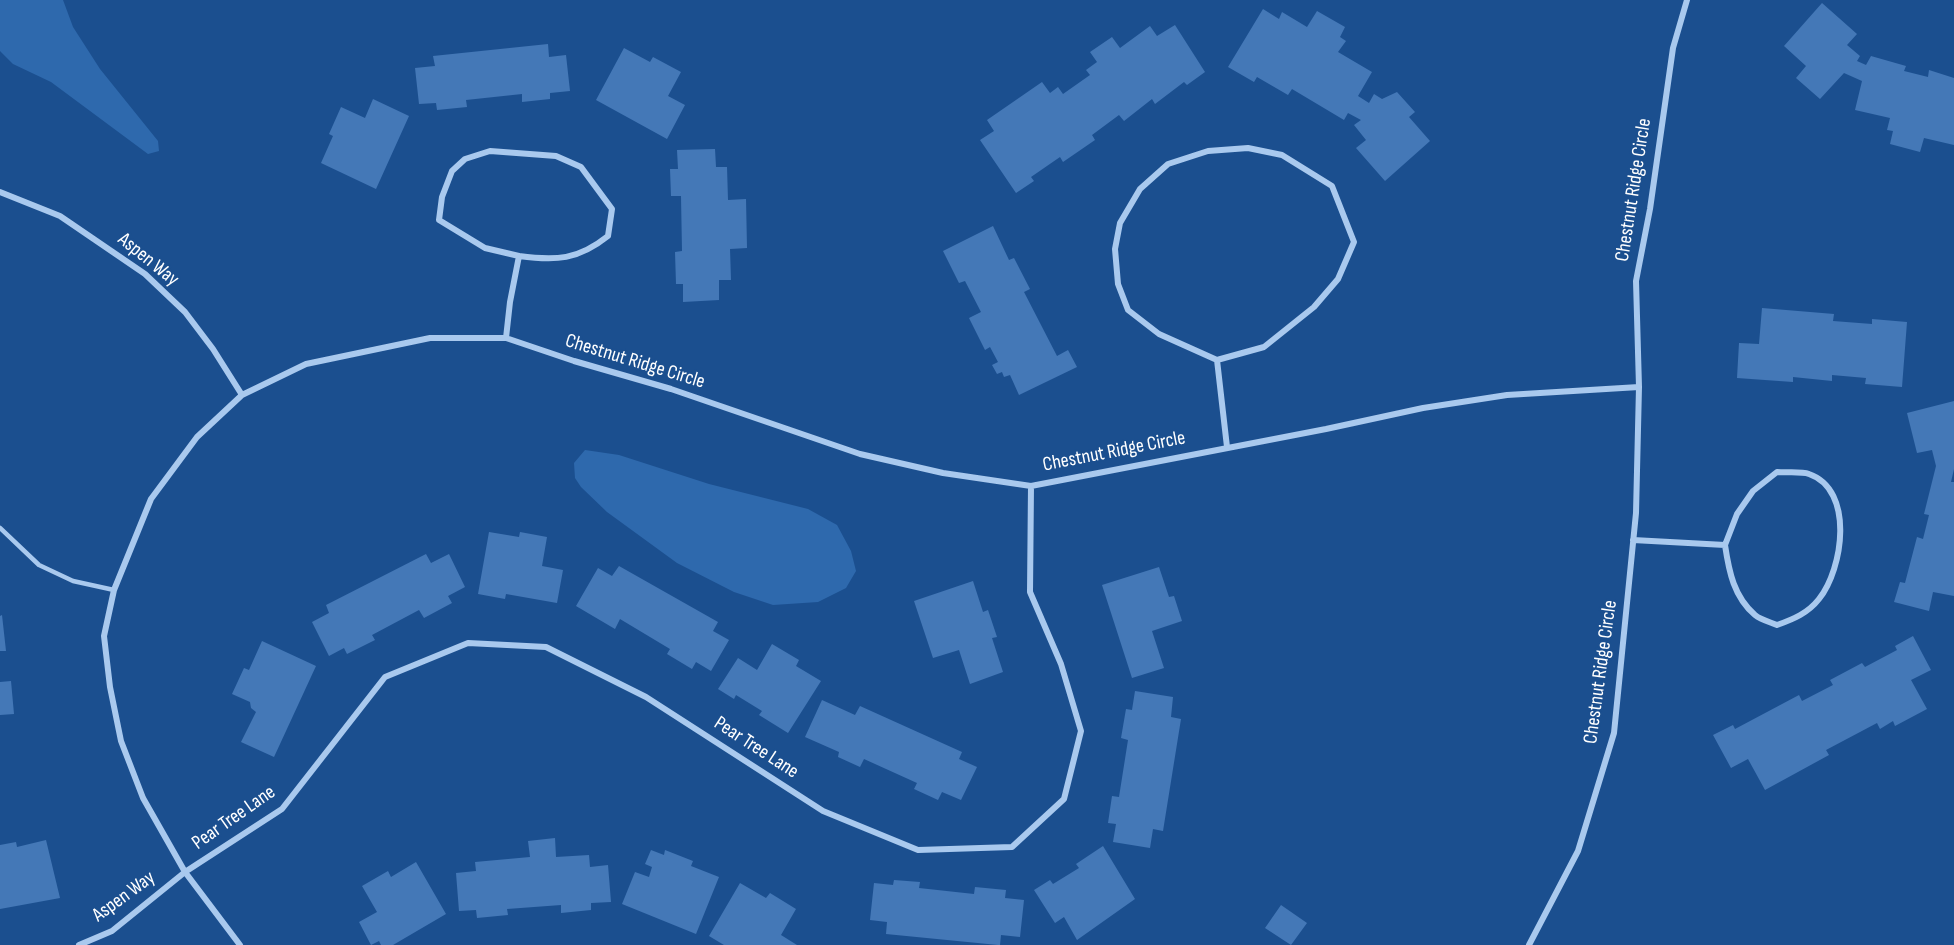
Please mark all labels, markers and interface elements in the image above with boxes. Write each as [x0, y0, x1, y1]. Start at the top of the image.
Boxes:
street label: Chestnut Ridge Circle [1611, 117, 1657, 263]
street label: Aspen Way [113, 228, 183, 292]
street label: Chestnut Ridge Circle [562, 329, 708, 395]
street label: Chestnut Ridge Circle [1041, 426, 1187, 478]
street label: Chestnut Ridge Circle [1579, 599, 1623, 745]
street label: Pear Tree Lane [709, 712, 803, 784]
street label: Pear Tree Lane [188, 781, 280, 855]
street label: Aspen Way [88, 866, 160, 928]

